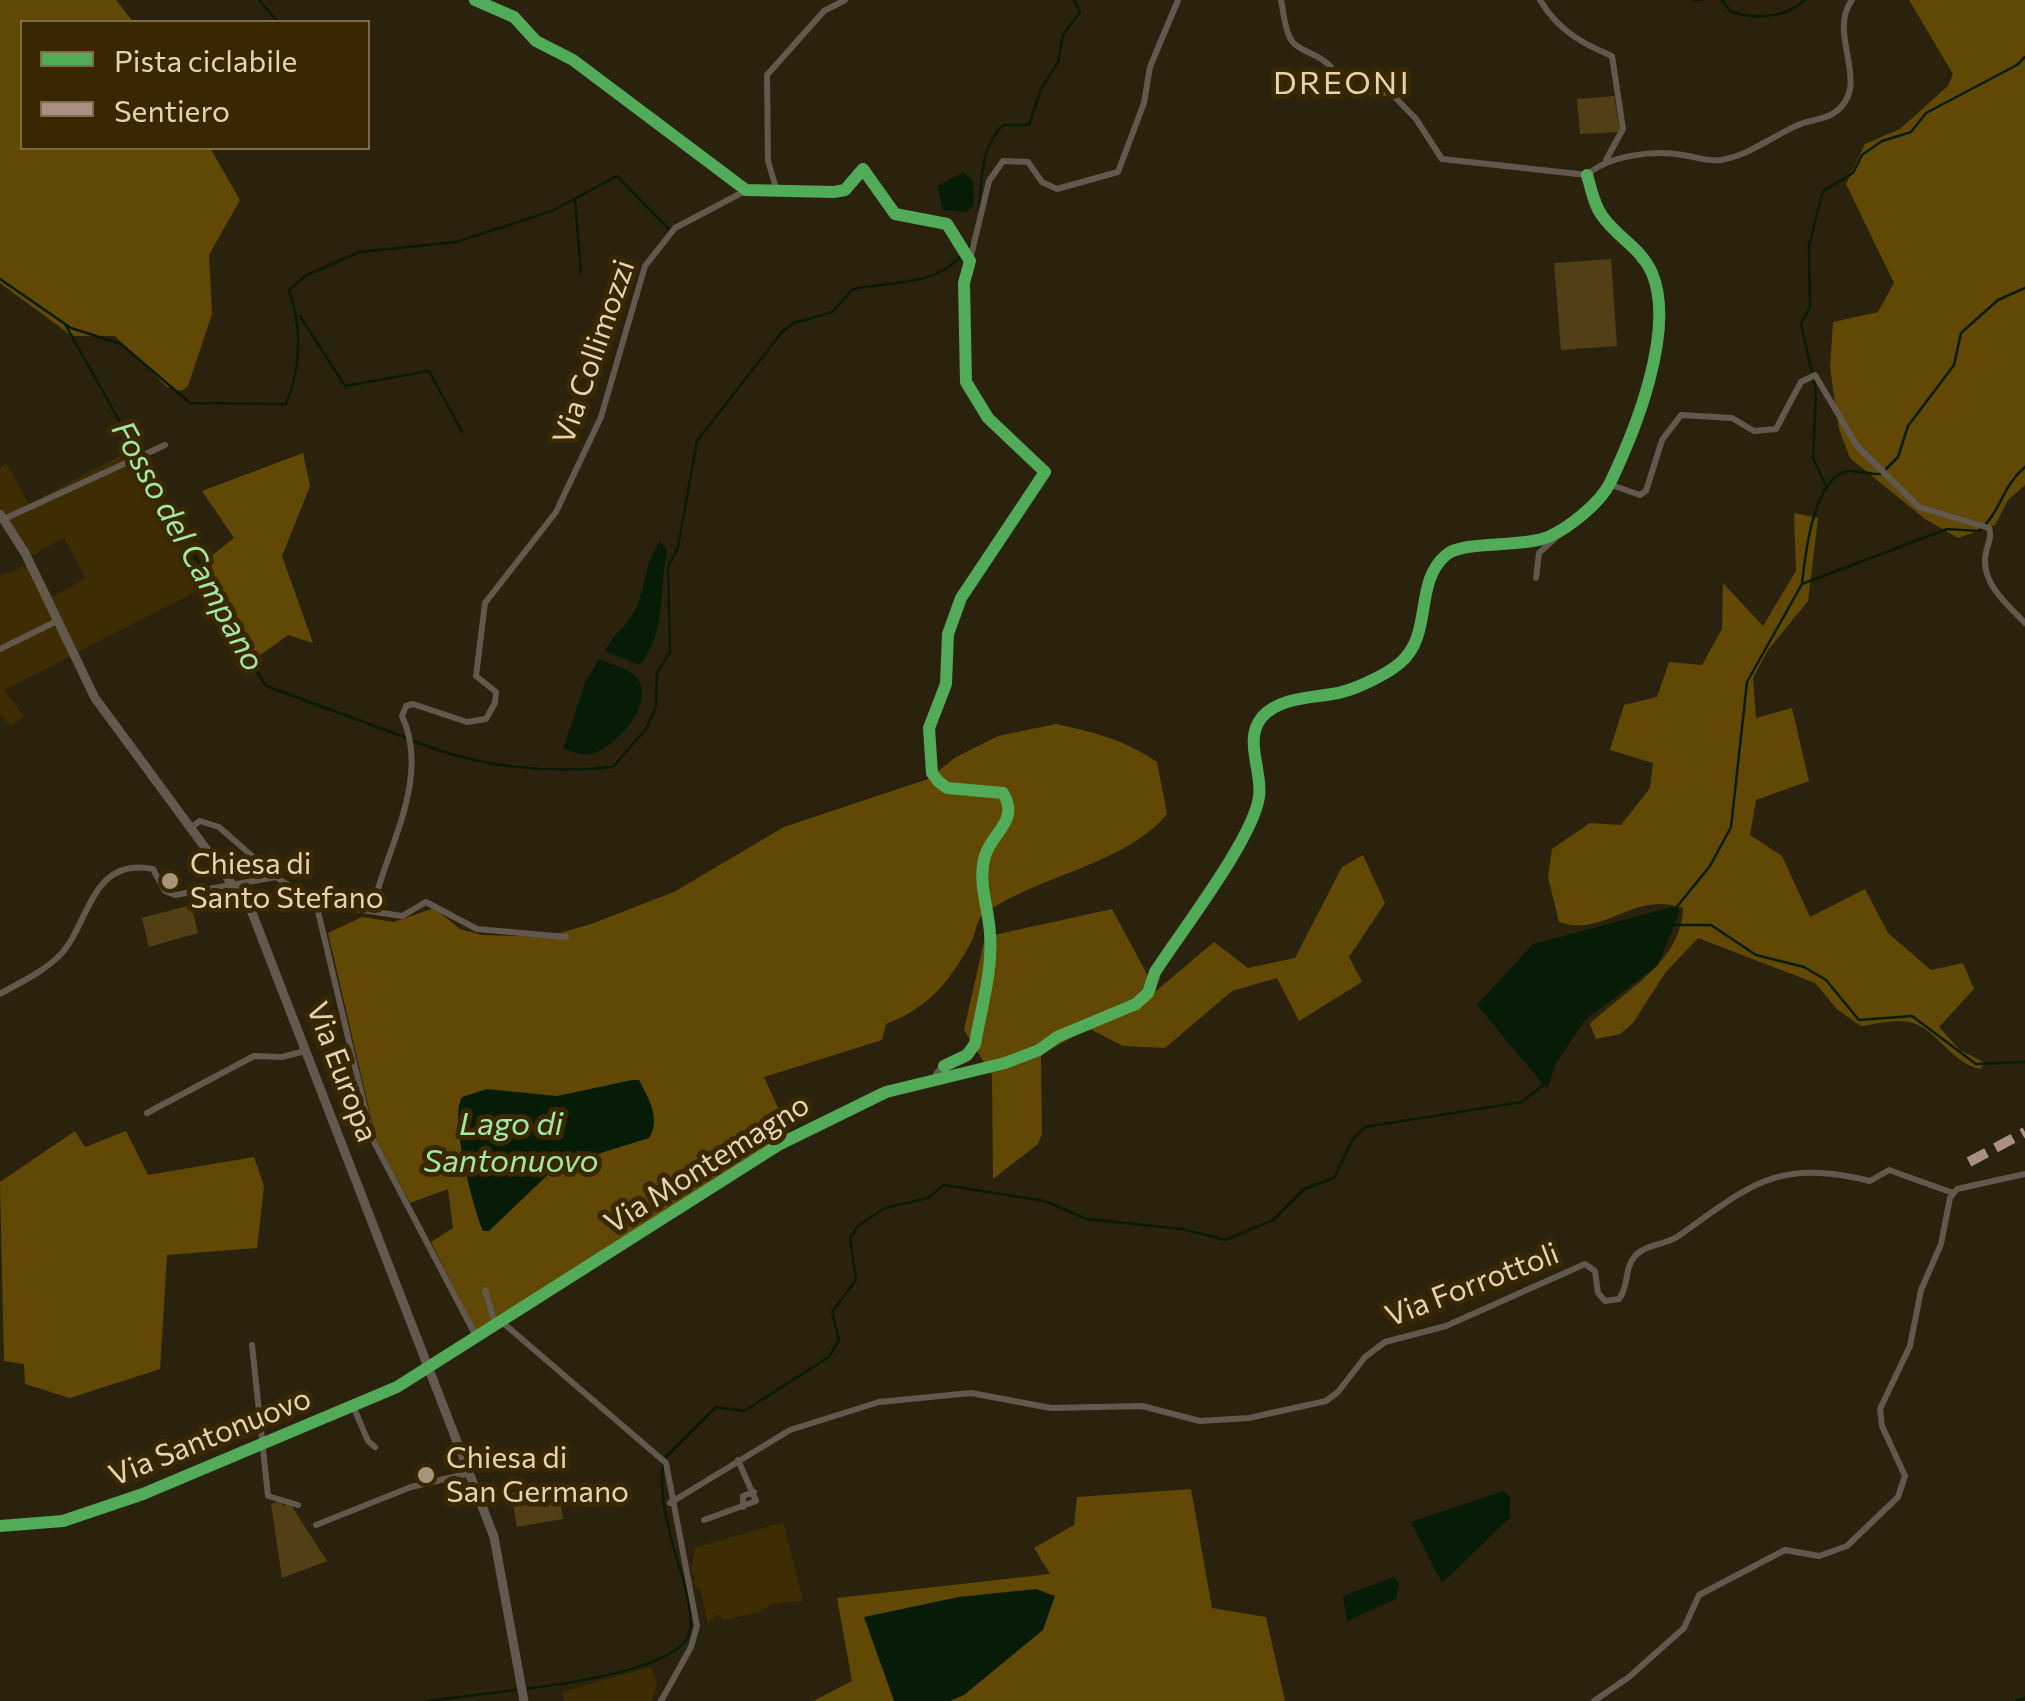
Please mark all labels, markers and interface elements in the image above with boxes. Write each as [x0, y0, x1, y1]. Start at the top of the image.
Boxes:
legend [20, 20, 370, 150]
text: Pista ciclabile [114, 41, 297, 78]
district label: DREONI [1273, 64, 1411, 102]
text: Sentiero [114, 91, 230, 128]
street label: Via Collimozzi [546, 255, 642, 449]
water label: Fosso del Campano [103, 414, 273, 678]
place label: Chiesa di Santo Stefano [190, 846, 384, 916]
marker: Chiesa di Santo Stefano [159, 870, 181, 892]
street label: Via Europa [299, 997, 385, 1147]
street label: Via Montemagno [598, 1087, 816, 1241]
water label: Lago di Santonuovo [423, 1105, 599, 1180]
street label: Via Forrottoli [1380, 1235, 1564, 1335]
street label: Via Santonuovo [104, 1380, 316, 1494]
place label: Chiesa di San Germano [446, 1440, 629, 1510]
marker: Chiesa di San Germano [415, 1464, 437, 1486]

